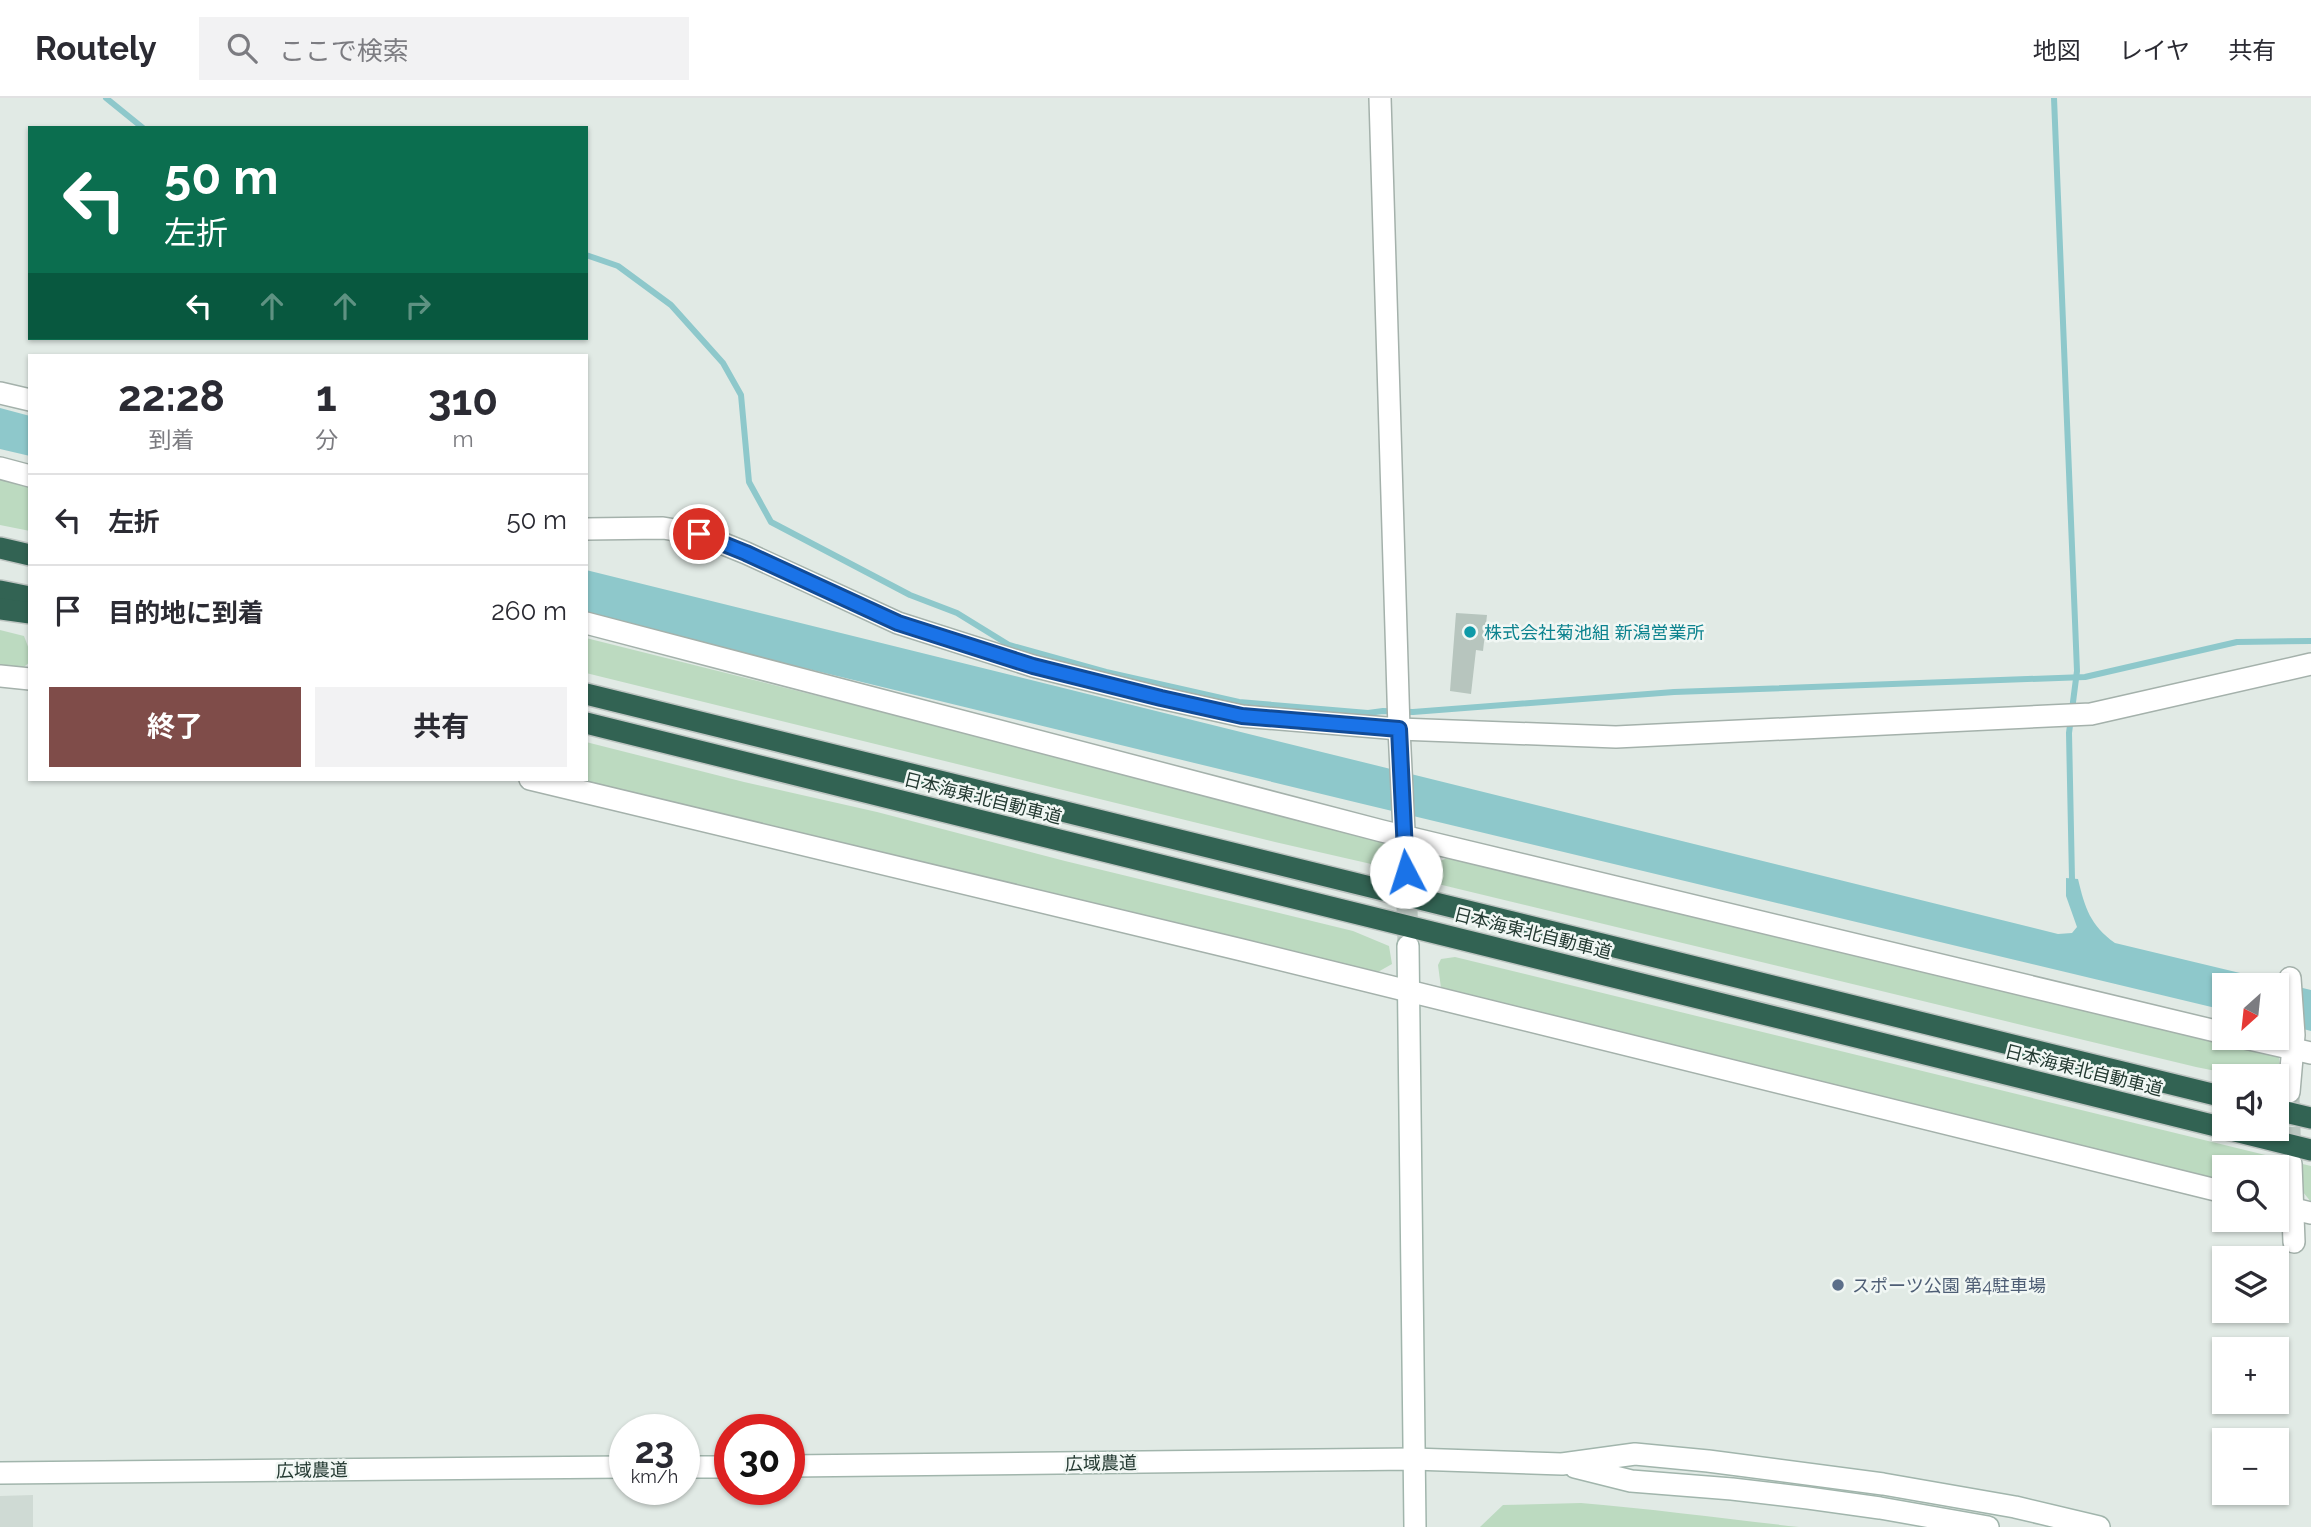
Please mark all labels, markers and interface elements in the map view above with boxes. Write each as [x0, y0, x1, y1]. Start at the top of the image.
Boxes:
search box [199, 17, 689, 80]
text: Routely [35, 29, 157, 68]
icon: search [223, 29, 261, 67]
text: ここで検索 [279, 36, 409, 66]
text: 地図 [2033, 36, 2081, 65]
text: レイヤ [2119, 36, 2190, 65]
text: 共有 [2228, 36, 2276, 65]
text: 50 m [164, 148, 279, 205]
icon: left [49, 154, 140, 245]
text: 左折 [164, 214, 228, 251]
icon: left [180, 287, 218, 325]
icon: ahead [253, 287, 291, 325]
icon: ahead [326, 287, 364, 325]
icon: right [399, 287, 437, 325]
text: 22:28 [118, 372, 225, 421]
text: 1 [316, 372, 337, 421]
text: 310 [428, 376, 498, 425]
text: m [452, 425, 474, 452]
text: 到着 [148, 426, 194, 453]
text: 分 [315, 426, 338, 453]
icon: left [49, 501, 87, 539]
pin [669, 504, 729, 564]
text: 50 m [506, 505, 567, 535]
text: 左折 [108, 507, 160, 537]
icon: arrive [680, 515, 718, 553]
icon: arrive [49, 592, 87, 630]
text: 260 m [491, 596, 567, 626]
text: 目的地に到着 [108, 598, 264, 628]
place label: 株式会社菊池組 新潟営業所 [1484, 622, 1705, 643]
marker: 株式会社菊池組 新潟営業所 [1462, 624, 1478, 640]
button: 終了 [49, 687, 301, 767]
button: 共有 [315, 687, 567, 767]
street label: 日本海東北自動車道 [902, 768, 1064, 828]
position arrow [1369, 835, 1443, 909]
street label: 日本海東北自動車道 [1452, 903, 1614, 963]
north arrow [2212, 973, 2289, 1050]
map controls [2212, 973, 2289, 1505]
street label: 日本海東北自動車道 [2003, 1040, 2165, 1100]
button: sound [2212, 1064, 2289, 1141]
button: search [2212, 1155, 2289, 1232]
button: layers [2212, 1246, 2289, 1323]
place label: スポーツ公園 第4駐車場 [1852, 1275, 2046, 1296]
marker: スポーツ公園 第4駐車場 [1830, 1277, 1846, 1293]
button: + [2212, 1337, 2289, 1414]
speed limit sign: 30 [714, 1414, 805, 1505]
button: − [2212, 1428, 2289, 1505]
text: 23 [635, 1430, 674, 1471]
street label: 広域農道 [1065, 1452, 1137, 1474]
street label: 広域農道 [276, 1459, 348, 1481]
text: km/h [631, 1466, 678, 1487]

